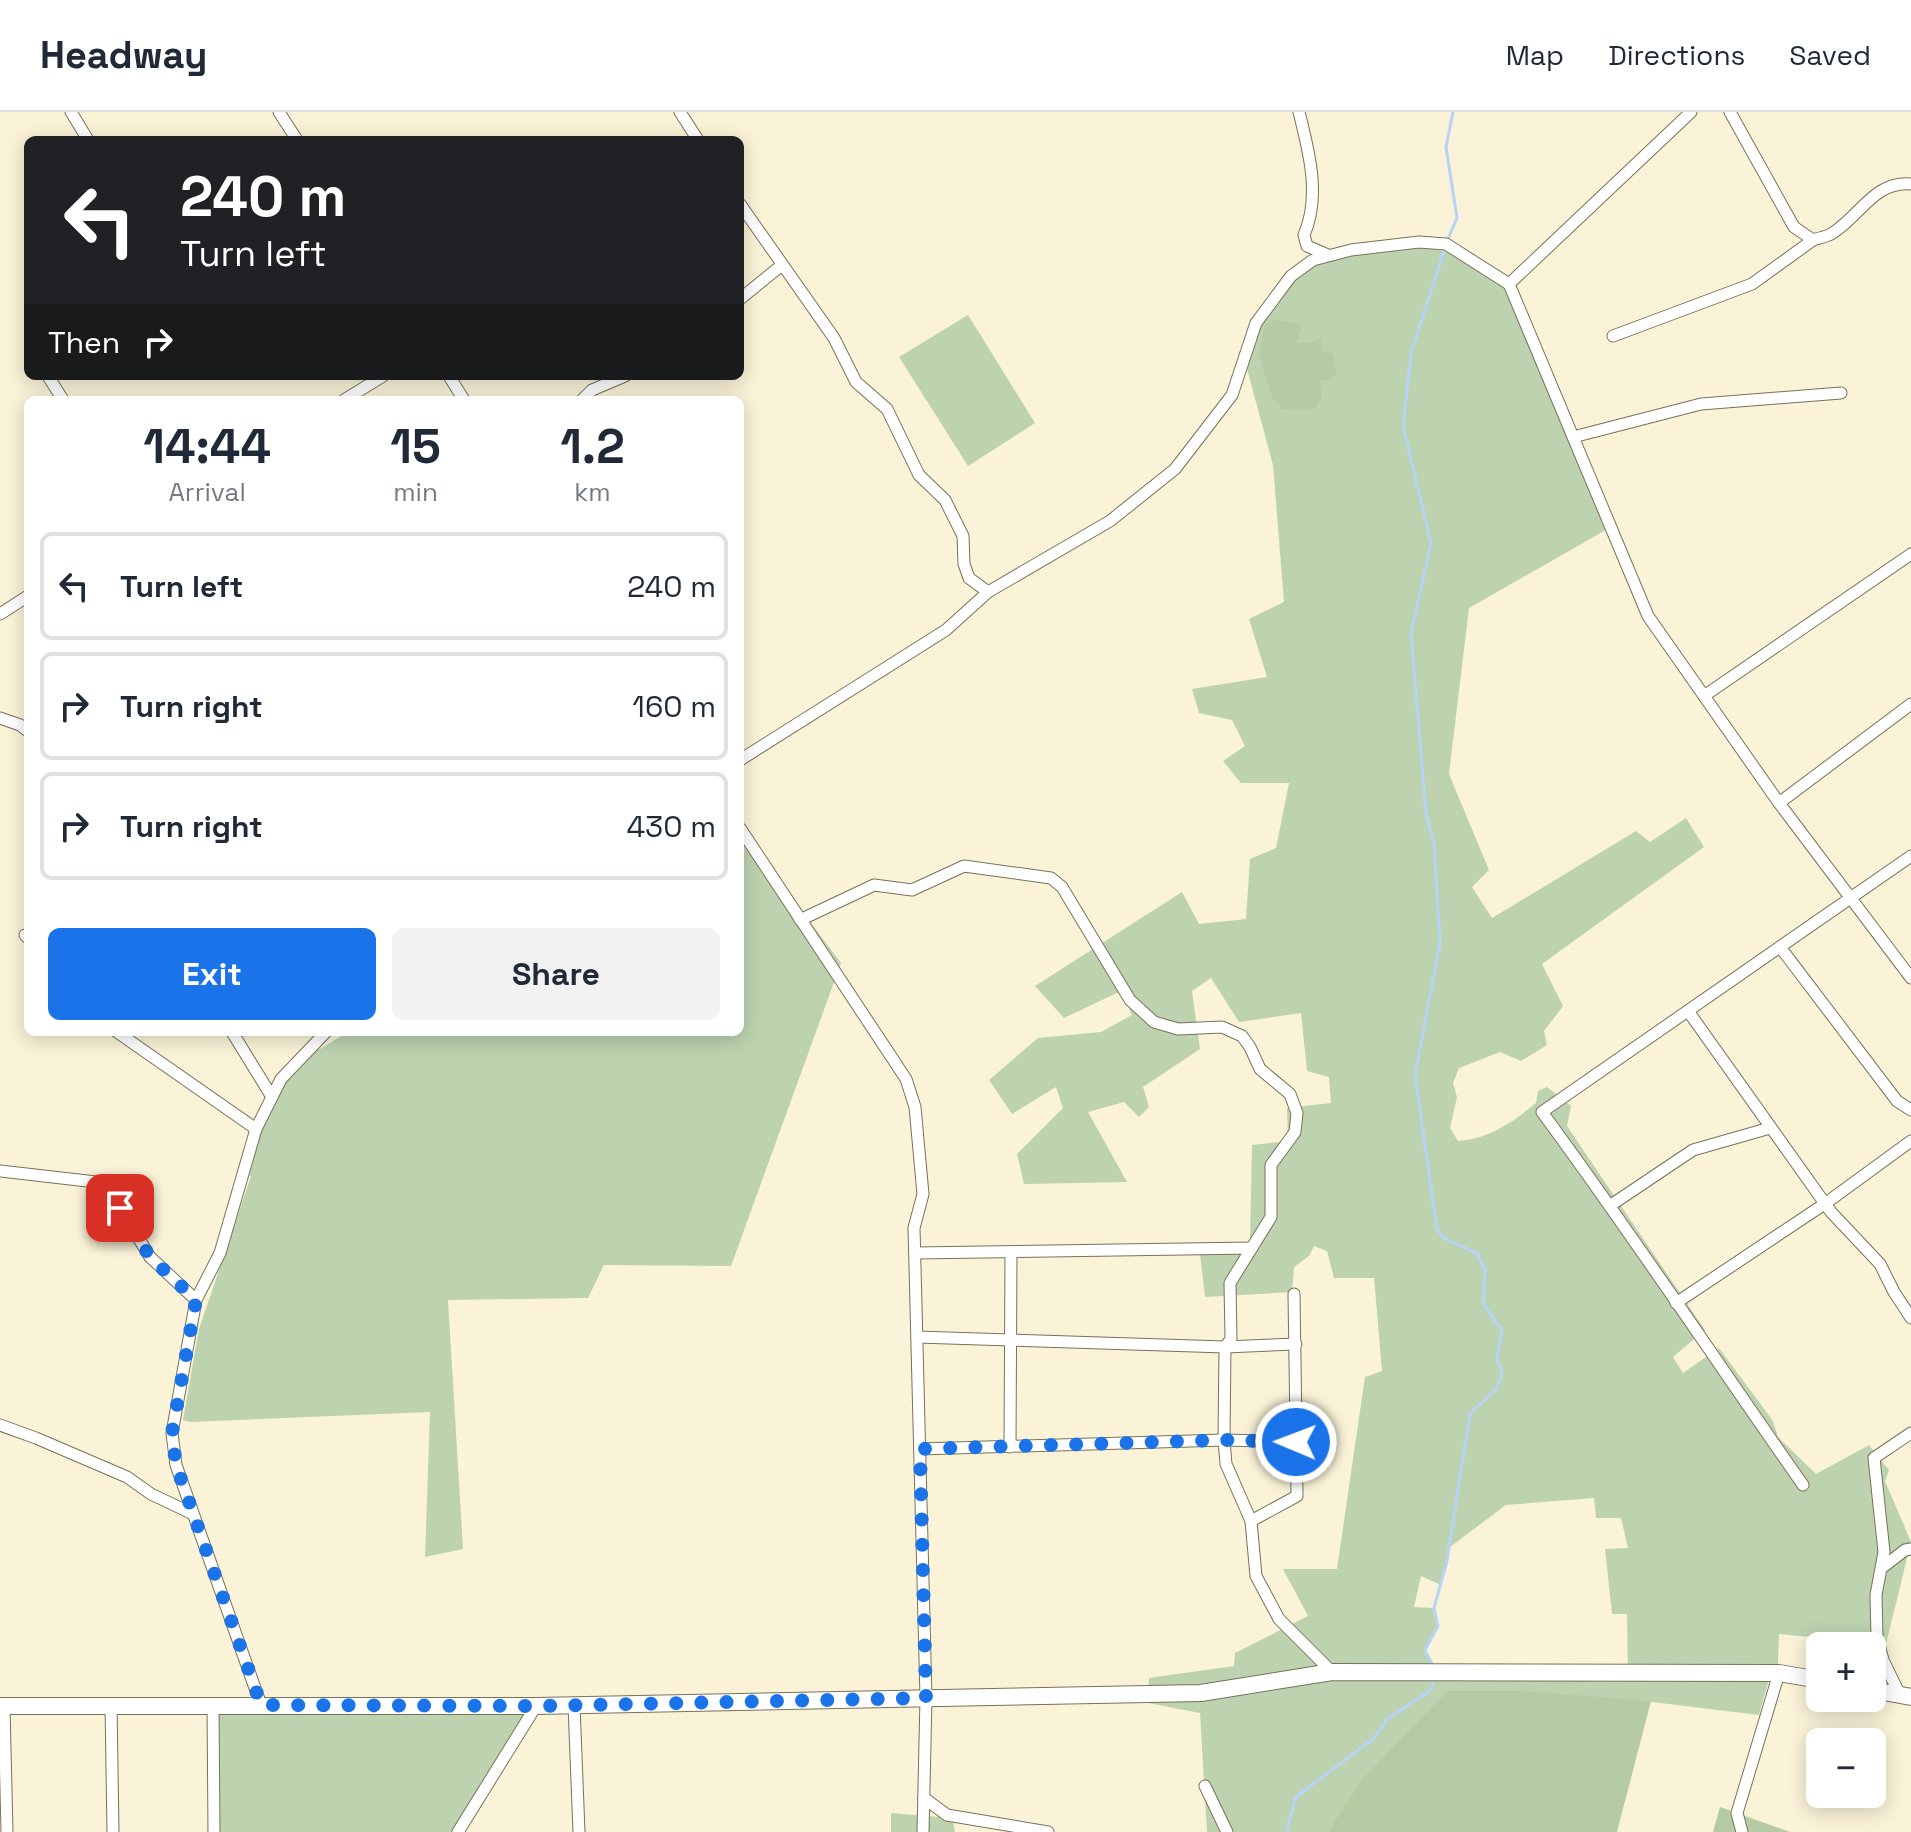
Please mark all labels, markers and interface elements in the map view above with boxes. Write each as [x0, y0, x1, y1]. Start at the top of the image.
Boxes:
text: Headway [40, 31, 207, 79]
text: Map [1506, 37, 1564, 73]
text: Directions [1608, 37, 1745, 73]
text: Saved [1789, 37, 1871, 73]
text: 240 m [180, 161, 346, 232]
icon: left [48, 168, 152, 272]
text: Turn left [180, 231, 327, 277]
icon: right [136, 320, 180, 364]
text: Then [48, 323, 120, 362]
text: 14:44 [143, 416, 271, 477]
text: 15 [390, 416, 441, 477]
text: 1.2 [560, 416, 625, 477]
text: Arrival [168, 475, 246, 509]
text: min [393, 475, 438, 509]
text: km [574, 475, 611, 509]
icon: left [52, 564, 96, 608]
text: Turn left [120, 567, 243, 606]
text: 240 m [627, 567, 716, 606]
icon: right [52, 684, 96, 728]
text: Turn right [120, 687, 263, 726]
text: 160 m [632, 687, 716, 726]
icon: right [52, 804, 96, 848]
text: Turn right [120, 807, 263, 846]
text: 430 m [626, 807, 716, 846]
button: Exit [48, 928, 376, 1020]
button: Share [392, 928, 720, 1020]
pin [86, 1174, 154, 1242]
icon: arrive [98, 1186, 142, 1230]
position arrow [1254, 1400, 1338, 1484]
map controls [1806, 1632, 1886, 1808]
button: + [1806, 1632, 1886, 1712]
button: − [1806, 1728, 1886, 1808]

